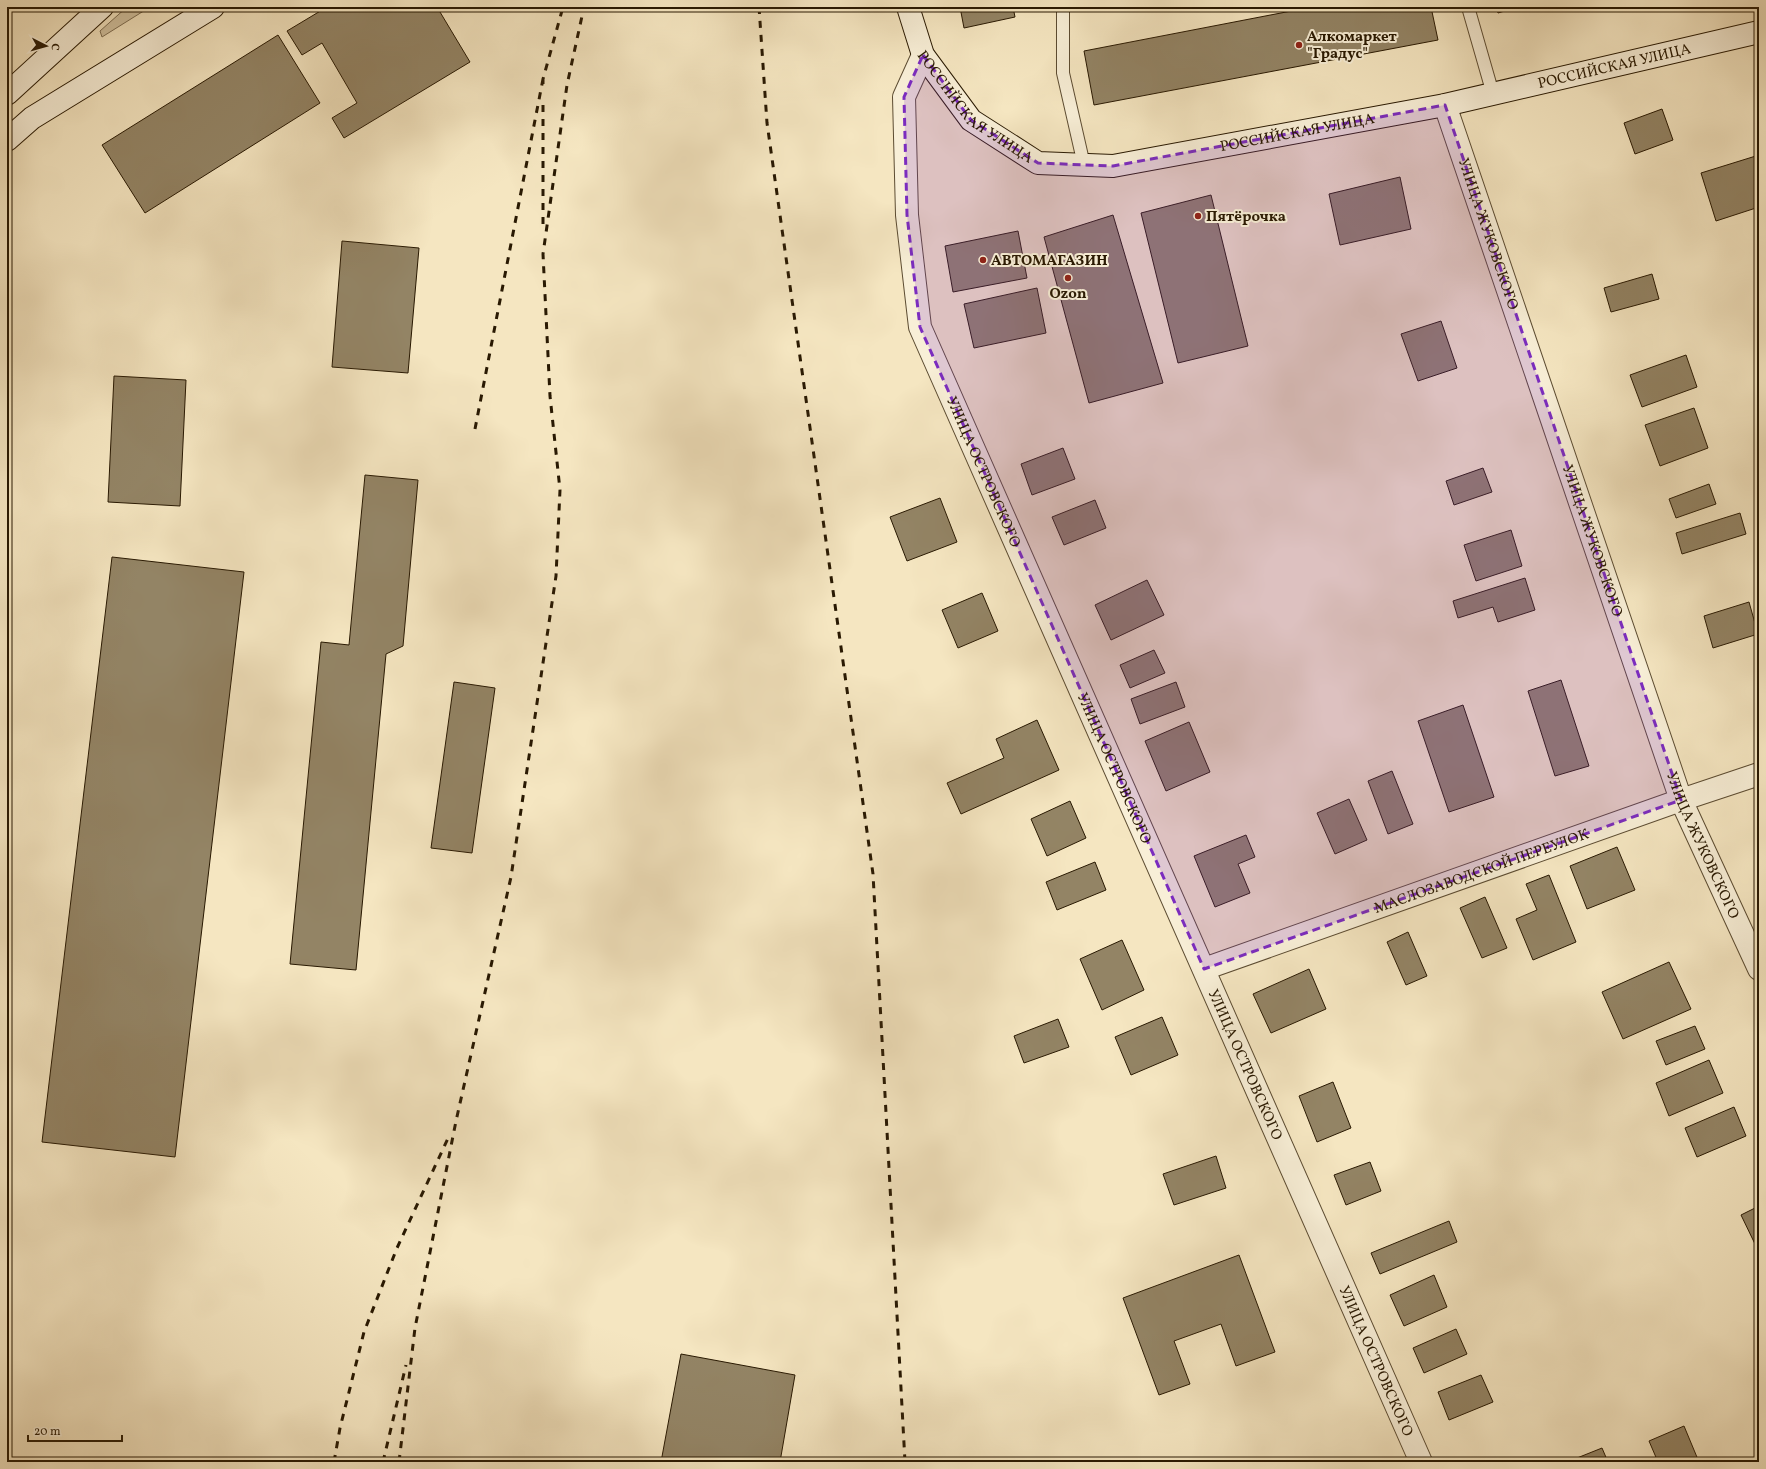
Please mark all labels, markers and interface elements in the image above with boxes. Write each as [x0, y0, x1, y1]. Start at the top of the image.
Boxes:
north arrow [26, 26, 66, 66]
place label: Алкомаркет "Градус" [1307, 27, 1397, 65]
street label: РОССИЙСКАЯ УЛИЦА [1536, 39, 1694, 95]
marker: Алкомаркет "Градус" [1294, 40, 1304, 50]
text: С [47, 43, 62, 51]
street label: РОССИЙСКАЯ УЛИЦА [911, 47, 1037, 169]
street label: РОССИЙСКАЯ УЛИЦА [1218, 109, 1377, 158]
street label: УЛИЦА ЖУКОВСКОГО [1452, 156, 1523, 313]
place label: Пятёрочка [1206, 207, 1286, 228]
marker: Пятёрочка [1193, 211, 1203, 221]
place label: АВТОМАГАЗИН [991, 251, 1108, 272]
marker: АВТОМАГАЗИН [978, 255, 988, 265]
marker: Ozon [1063, 273, 1073, 283]
place label: Ozon [1049, 284, 1087, 305]
street label: УЛИЦА ОСТРОВСКОГО [940, 394, 1025, 551]
street label: УЛИЦА ЖУКОВСКОГО [1556, 462, 1627, 620]
street label: УЛИЦА ОСТРОВСКОГО [1071, 690, 1156, 847]
street label: УЛИЦА ЖУКОВСКОГО [1660, 769, 1743, 923]
street label: МАСЛОЗАВОДСКОЙ ПЕРЕУЛОК [1371, 825, 1592, 920]
street label: УЛИЦА ОСТРОВСКОГО [1202, 986, 1287, 1144]
street label: УЛИЦА ОСТРОВСКОГО [1332, 1283, 1417, 1440]
scale bar [28, 1417, 122, 1443]
text: 20 m [34, 1424, 61, 1440]

